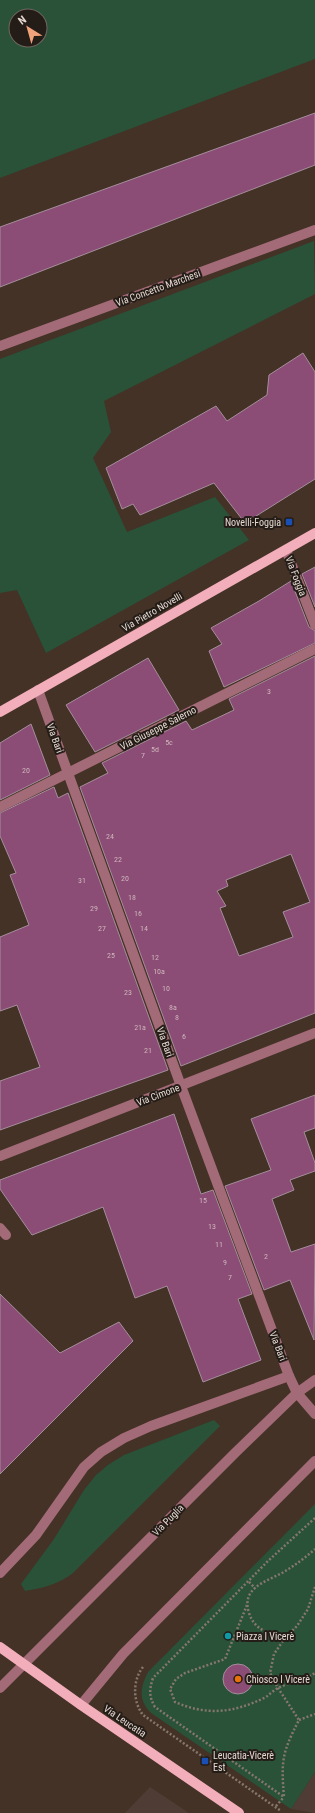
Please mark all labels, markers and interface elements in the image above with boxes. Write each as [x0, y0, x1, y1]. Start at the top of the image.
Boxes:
north arrow [8, 8, 48, 48]
text: N [16, 13, 29, 28]
street label: Via Concetto Marchesi [114, 268, 202, 308]
place label: Novelli-Foggia [225, 517, 281, 528]
marker: Novelli-Foggia [284, 517, 294, 527]
street label: Via Foggia [283, 555, 309, 598]
street label: Via Pietro Novelli [120, 590, 184, 634]
house number: 3 [267, 687, 271, 696]
street label: Via Giuseppe Salerno [118, 704, 198, 752]
street label: Via Bari [45, 722, 65, 754]
house number: 5c [165, 738, 173, 747]
house number: 5d [151, 745, 159, 754]
house number: 7 [141, 751, 145, 760]
house number: 20 [22, 766, 30, 775]
house number: 24 [106, 832, 114, 841]
house number: 22 [114, 855, 122, 864]
house number: 20 [121, 874, 129, 883]
house number: 31 [78, 876, 86, 885]
house number: 18 [128, 893, 136, 902]
house number: 29 [90, 904, 98, 913]
house number: 16 [134, 909, 142, 918]
house number: 27 [98, 924, 106, 933]
house number: 14 [140, 924, 148, 933]
house number: 25 [107, 951, 115, 960]
house number: 12 [151, 953, 159, 962]
house number: 10a [153, 967, 165, 976]
house number: 10 [162, 984, 170, 993]
house number: 23 [124, 988, 132, 997]
house number: 8a [169, 1003, 177, 1012]
house number: 8 [175, 1013, 179, 1022]
house number: 21a [134, 1023, 146, 1032]
street label: Via Bari [155, 1026, 175, 1058]
house number: 6 [182, 1032, 186, 1041]
house number: 21 [144, 1046, 152, 1055]
street label: Via Cimone [135, 1082, 181, 1108]
house number: 15 [199, 1196, 207, 1205]
house number: 13 [208, 1222, 216, 1231]
house number: 11 [215, 1240, 223, 1249]
house number: 2 [264, 1252, 268, 1261]
house number: 9 [223, 1258, 227, 1267]
house number: 7 [228, 1273, 232, 1282]
street label: Via Bari [267, 1330, 289, 1362]
street label: Via Puglia [150, 1502, 186, 1538]
marker: Piazza I Vicerè [223, 1631, 233, 1641]
place label: Piazza I Vicerè [236, 1631, 294, 1642]
marker: Chiosco I Vicerè [233, 1674, 243, 1684]
place label: Chiosco I Vicerè [246, 1674, 310, 1685]
street label: Via Leucatia [102, 1703, 148, 1739]
place label: Leucatia-Vicerè Est [213, 1750, 274, 1773]
marker: Leucatia-Vicerè Est [200, 1756, 210, 1766]

